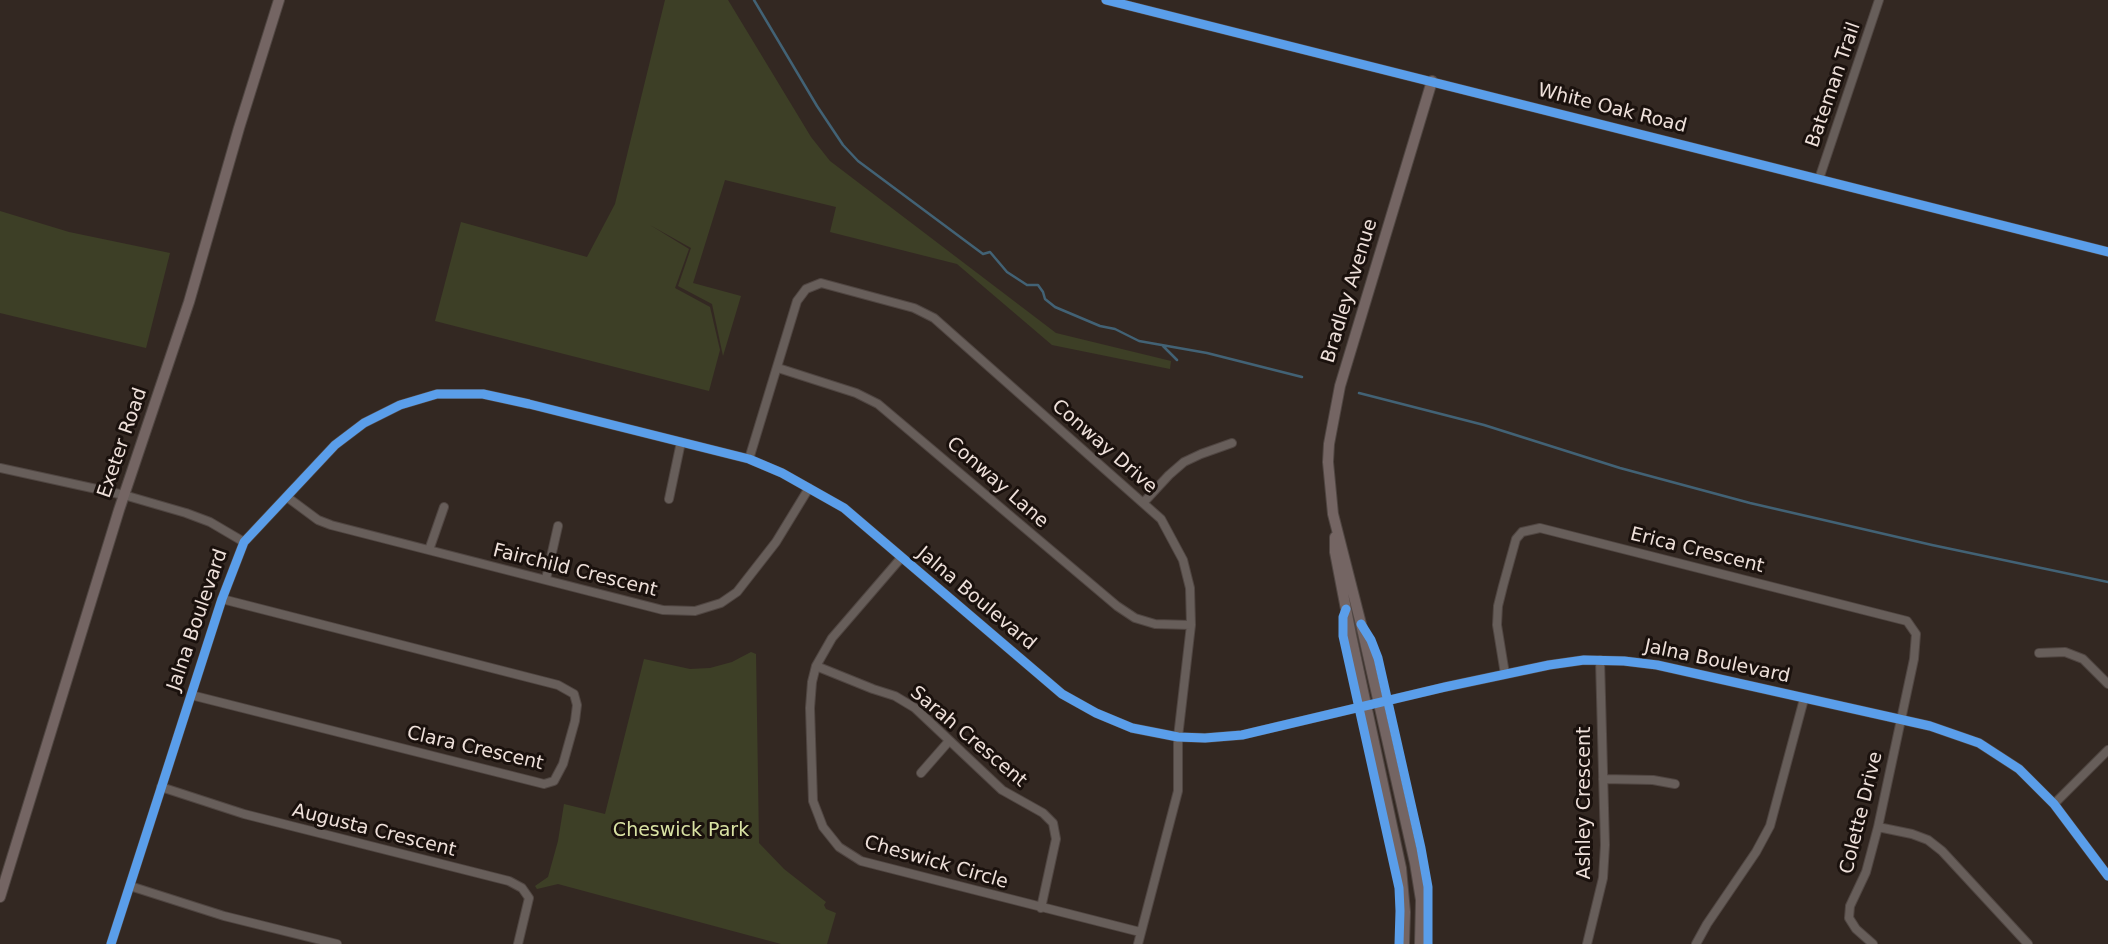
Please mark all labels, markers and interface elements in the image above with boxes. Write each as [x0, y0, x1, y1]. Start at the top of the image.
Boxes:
street label: Bateman Trail [1802, 19, 1866, 151]
street label: White Oak Road [1535, 79, 1689, 139]
street label: Bradley Avenue [1317, 216, 1383, 366]
street label: Exeter Road [93, 385, 153, 501]
street label: Conway Drive [1047, 395, 1161, 499]
street label: Conway Lane [941, 433, 1053, 533]
street label: Erica Crescent [1628, 523, 1766, 579]
street label: Fairchild Crescent [490, 540, 660, 602]
street label: Jalna Boulevard [912, 543, 1040, 655]
street label: Jalna Boulevard [163, 546, 233, 694]
street label: Jalna Boulevard [1642, 635, 1792, 689]
street label: Sarah Crescent [905, 682, 1031, 792]
street label: Clara Crescent [404, 722, 546, 776]
street label: Ashley Crescent [1574, 726, 1596, 880]
street label: Colette Drive [1836, 750, 1888, 876]
street label: Augusta Crescent [290, 800, 458, 862]
park label: Cheswick Park [613, 820, 749, 842]
street label: Cheswick Circle [861, 832, 1011, 894]

